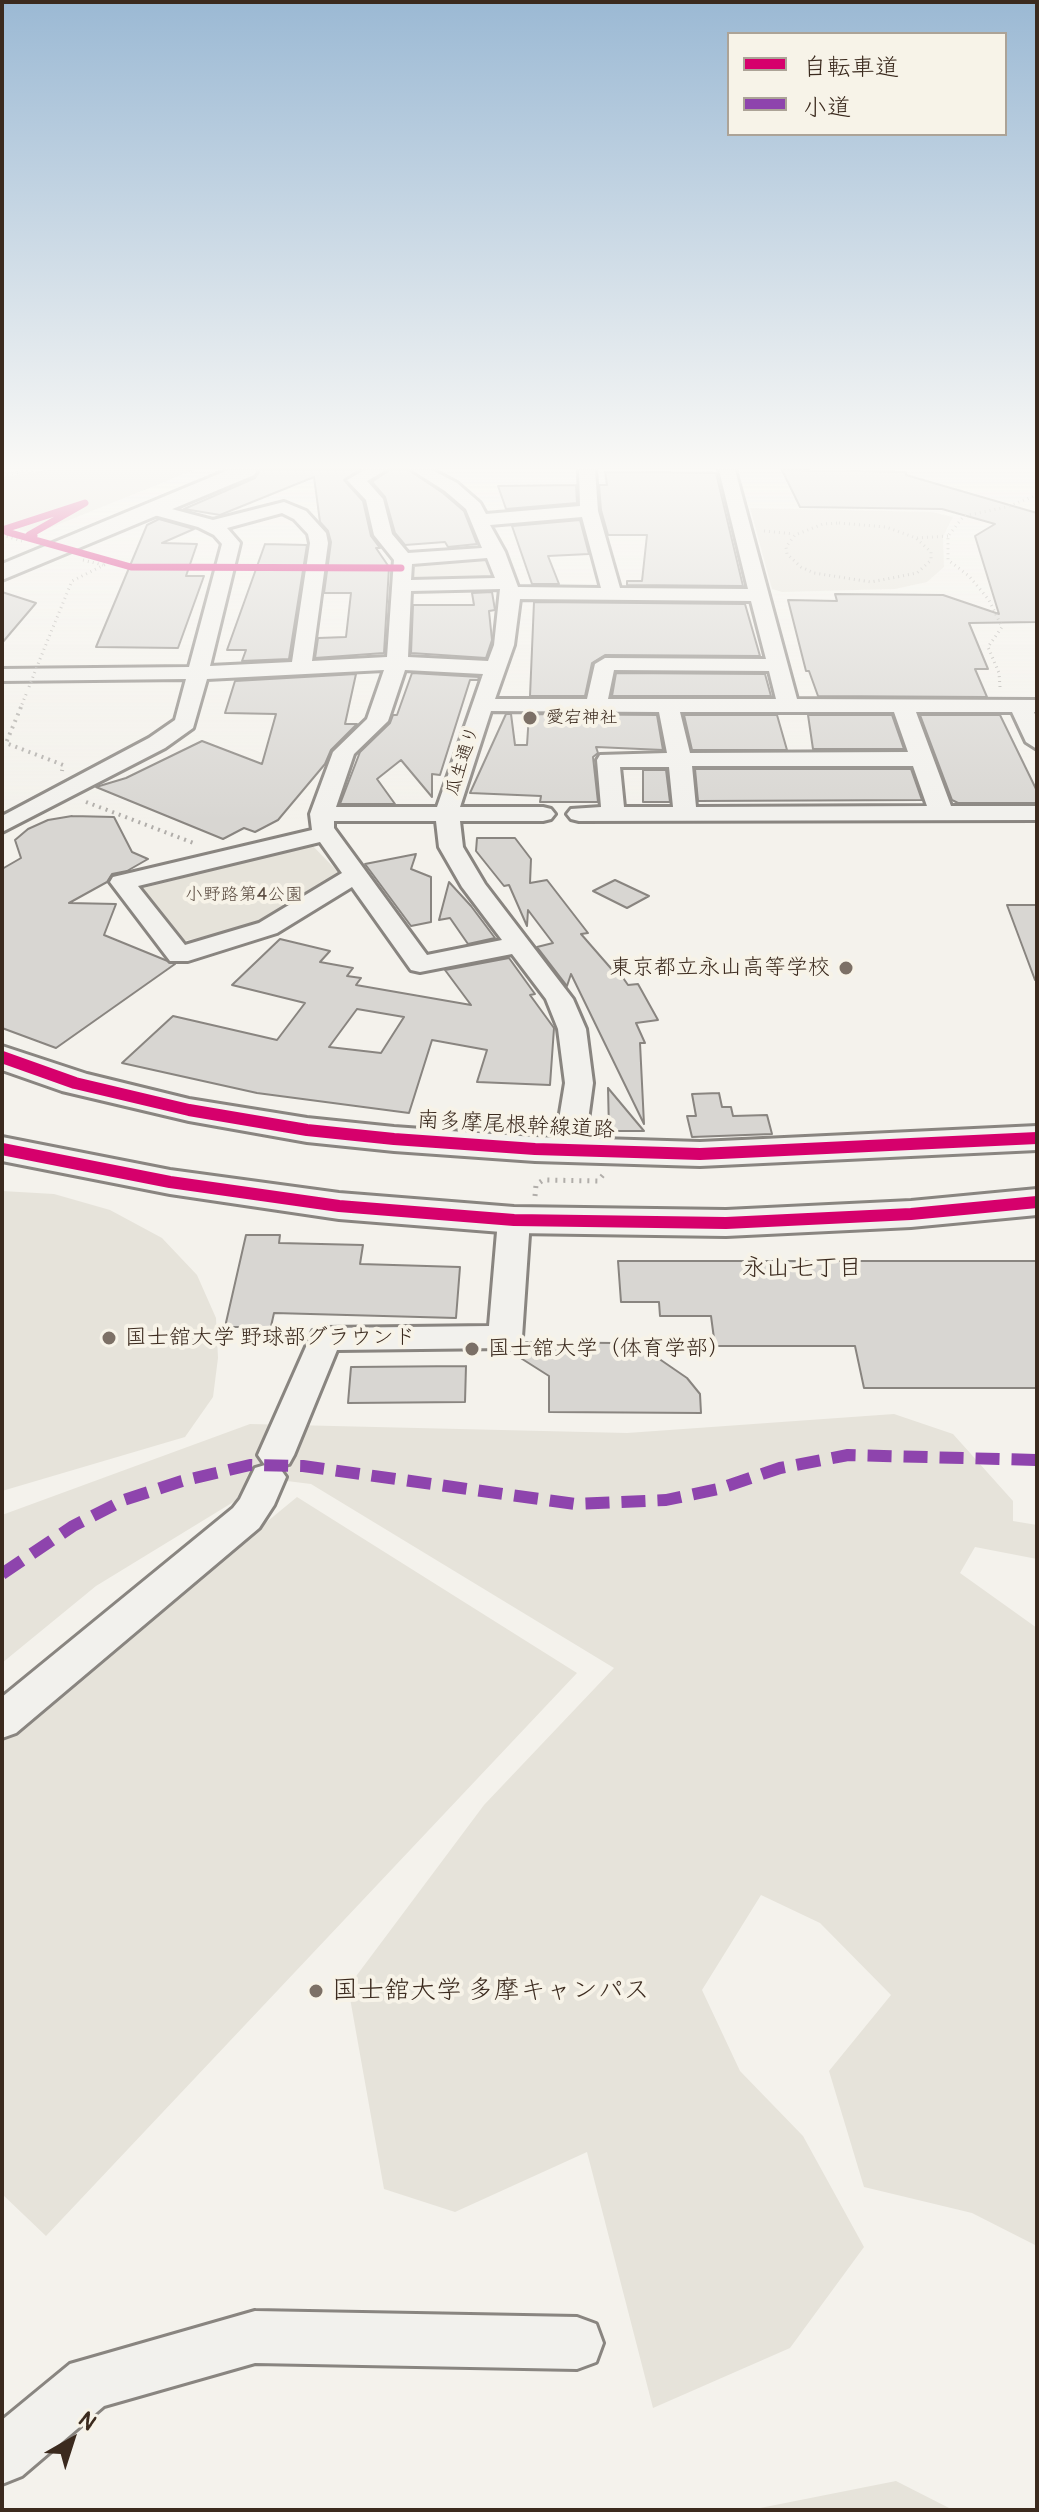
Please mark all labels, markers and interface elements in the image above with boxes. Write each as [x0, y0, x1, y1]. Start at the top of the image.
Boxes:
legend [727, 32, 1007, 136]
text: 自転車道 [803, 53, 899, 82]
text: 小道 [803, 93, 851, 122]
place label: 愛宕神社 [546, 707, 618, 729]
marker: 愛宕神社 [521, 709, 539, 727]
street label: 瓜生通り [442, 723, 484, 799]
park label: 小野路第4公園 [185, 884, 303, 906]
place label: 東京都立永山高等学校 [610, 955, 830, 981]
marker: 東京都立永山高等学校 [837, 959, 855, 977]
street label: 南多摩尾根幹線道路 [416, 1108, 616, 1144]
district label: 永山七丁目 [742, 1255, 862, 1283]
place label: 国士舘大学 野球部グラウンド [125, 1325, 416, 1351]
marker: 国士舘大学 野球部グラウンド [100, 1329, 118, 1347]
place label: 国士舘大学（体育学部） [488, 1336, 730, 1362]
marker: 国士舘大学（体育学部） [463, 1340, 481, 1358]
place label: 国士舘大学 多摩キャンパス [332, 1975, 650, 2007]
marker: 国士舘大学 多摩キャンパス [307, 1982, 325, 2000]
north arrow [32, 2400, 112, 2480]
text: N [73, 2406, 102, 2437]

